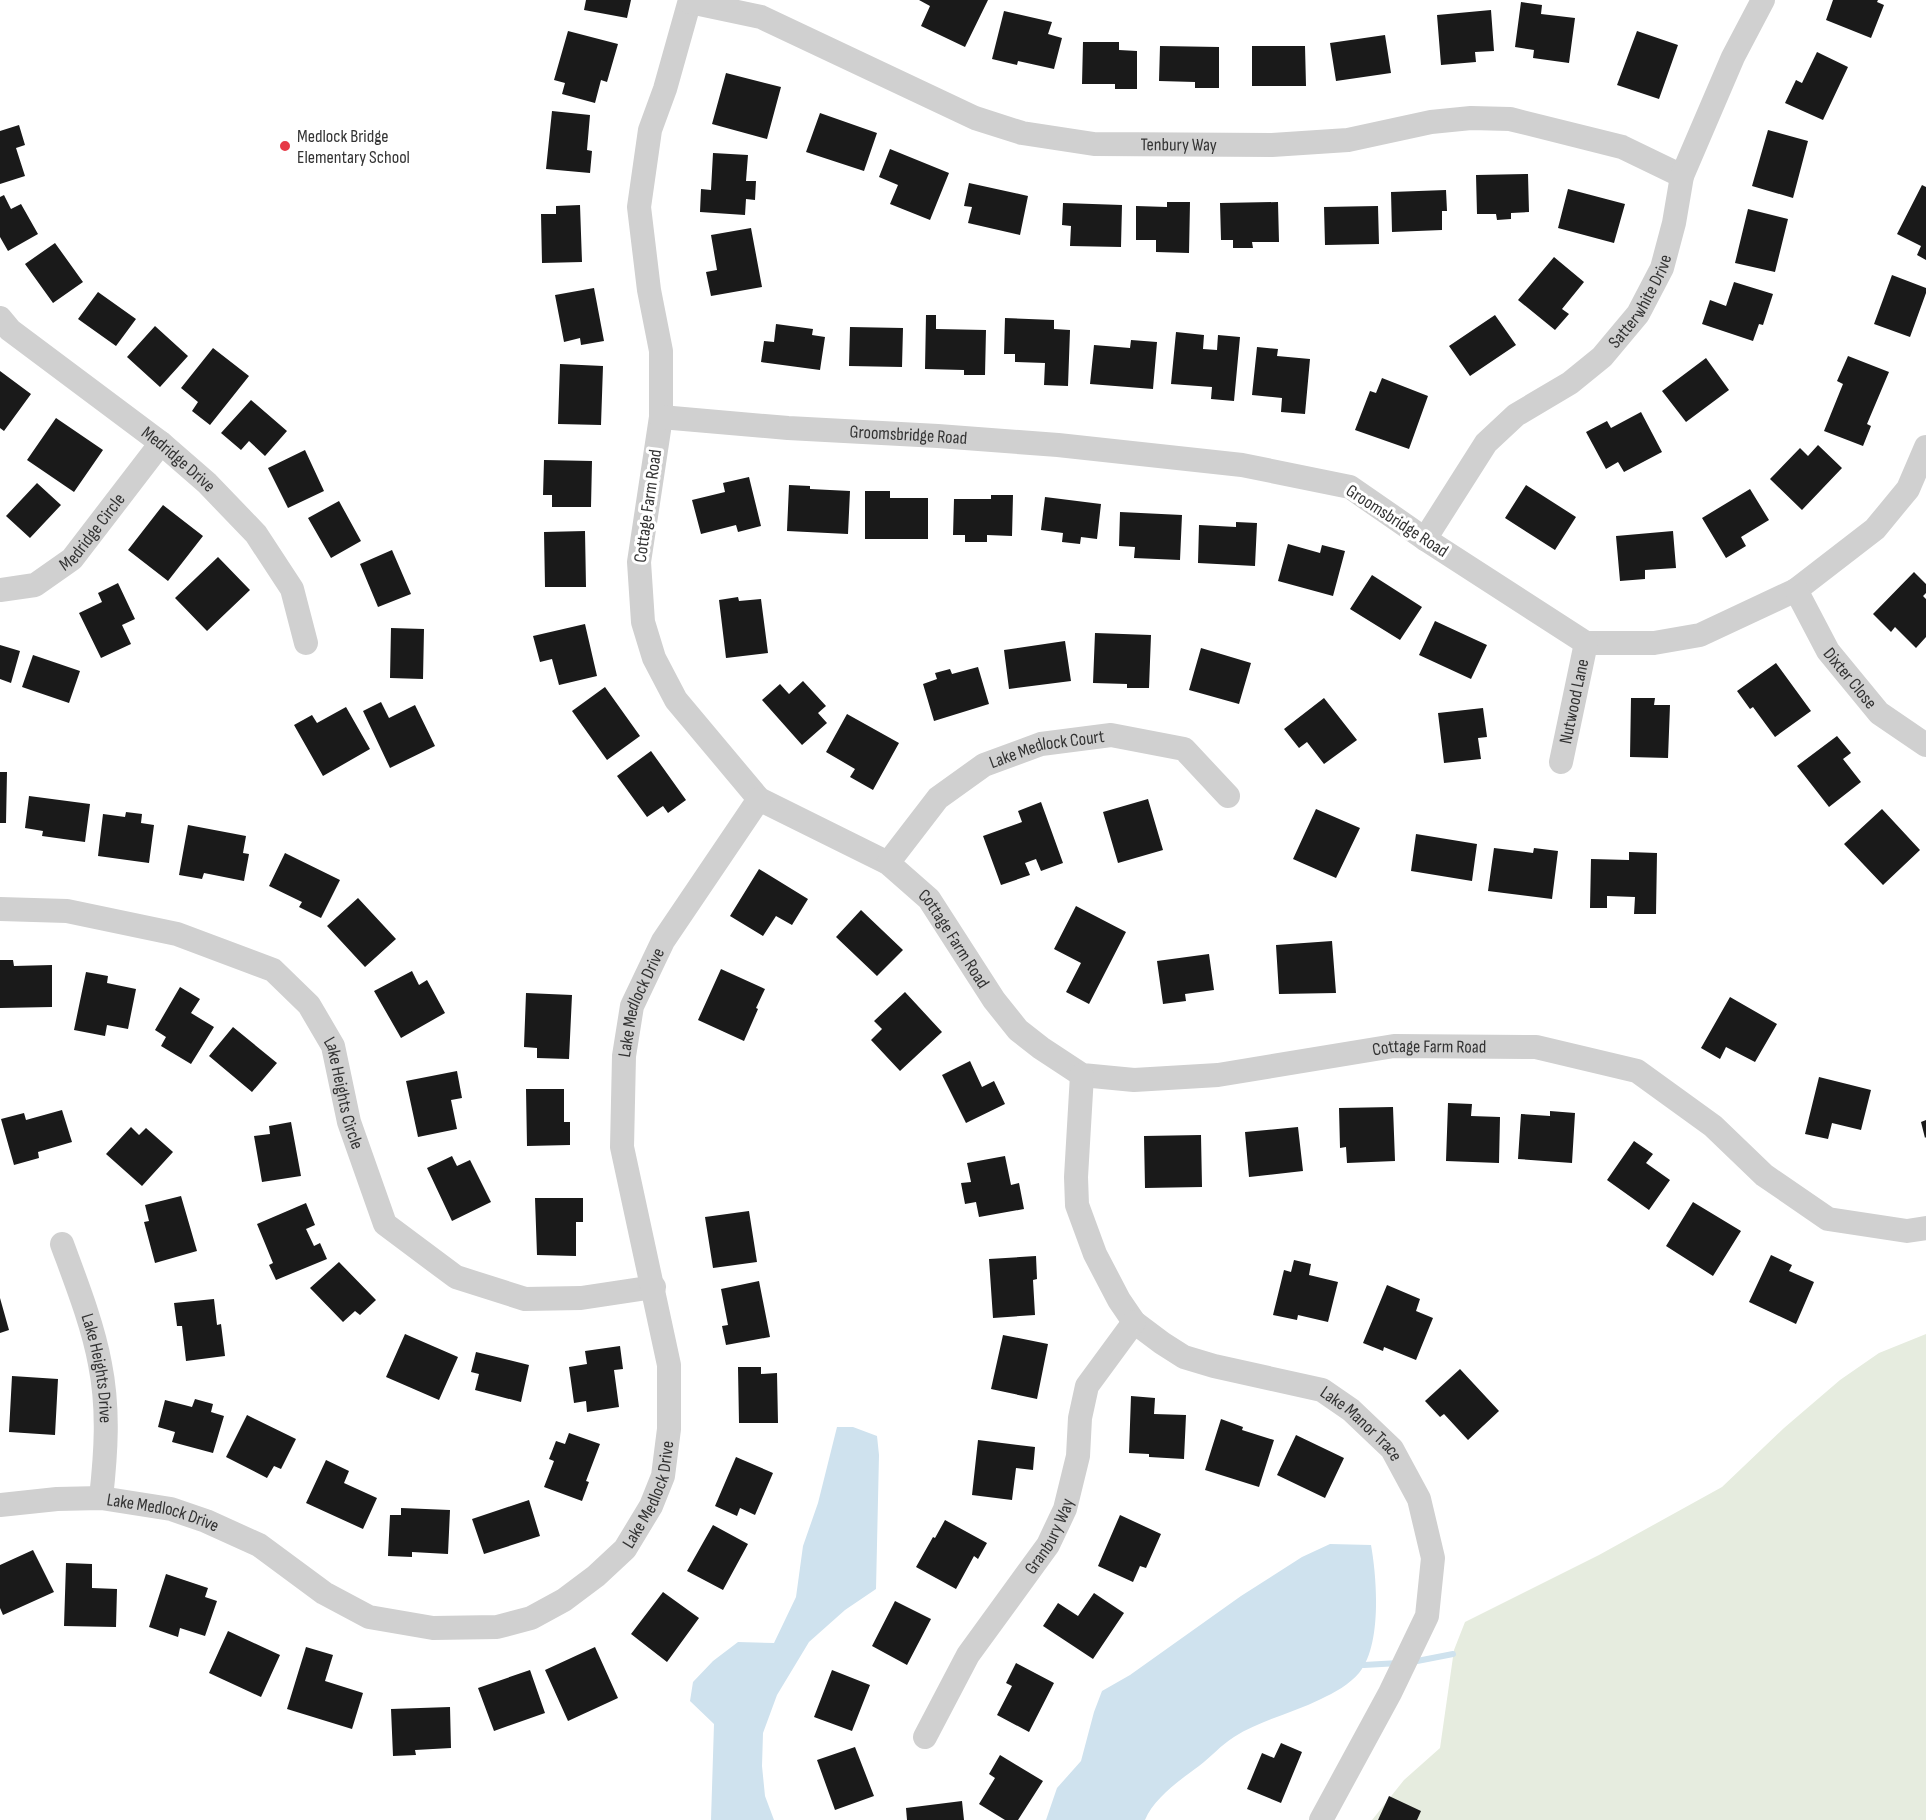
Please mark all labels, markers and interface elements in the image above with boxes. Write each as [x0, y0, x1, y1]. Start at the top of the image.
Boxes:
place label: Medlock Bridge Elementary School [297, 126, 410, 168]
street label: Tenbury Way [1140, 134, 1217, 155]
marker: Medlock Bridge Elementary School [278, 139, 292, 153]
street label: Satterwhite Drive [1604, 252, 1676, 352]
street label: Groomsbridge Road [849, 421, 968, 449]
street label: Medridge Drive [138, 422, 220, 496]
street label: Cottage Farm Road [630, 448, 666, 564]
street label: Groomsbridge Road [1342, 480, 1452, 562]
street label: Medridge Circle [55, 489, 129, 575]
street label: Dixter Close [1819, 643, 1882, 713]
street label: Nutwood Lane [1555, 657, 1593, 746]
street label: Lake Medlock Court [986, 725, 1106, 773]
street label: Cottage Farm Road [914, 884, 994, 992]
street label: Lake Medlock Drive [613, 944, 669, 1059]
street label: Lake Heights Circle [319, 1033, 368, 1152]
street label: Cottage Farm Road [1371, 1035, 1486, 1060]
street label: Lake Heights Drive [77, 1311, 116, 1423]
street label: Lake Manor Trace [1316, 1382, 1407, 1465]
street label: Lake Medlock Drive [618, 1439, 678, 1552]
street label: Lake Medlock Drive [105, 1489, 222, 1536]
street label: Granbury Way [1020, 1496, 1078, 1578]

